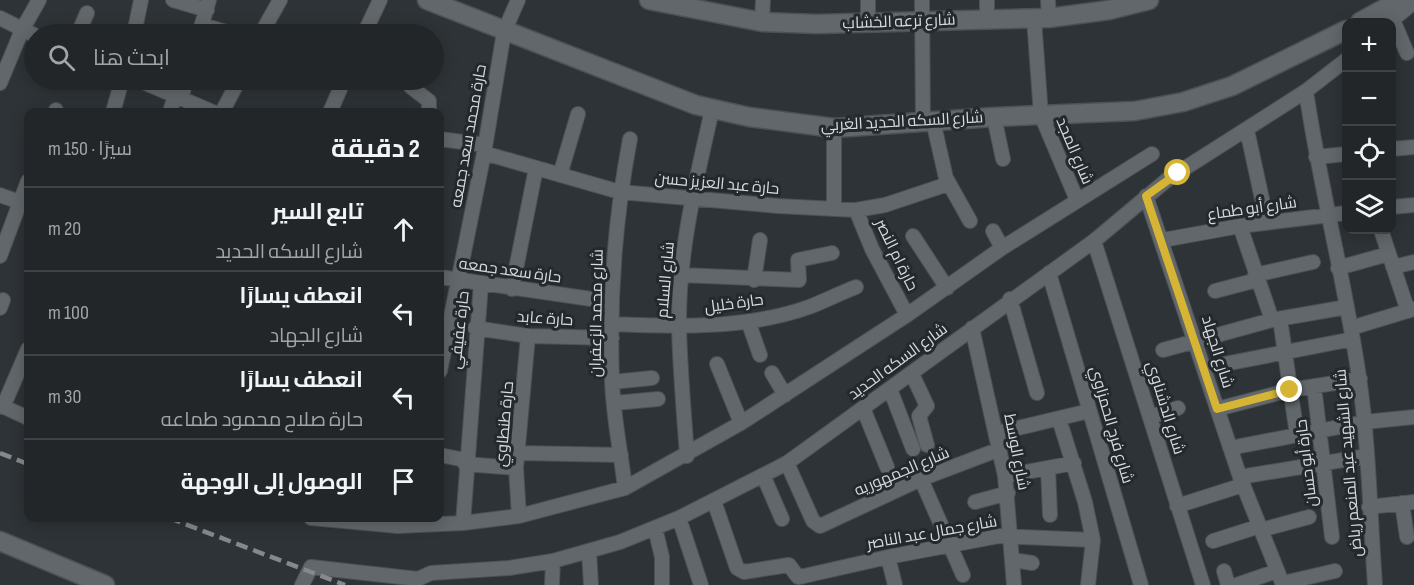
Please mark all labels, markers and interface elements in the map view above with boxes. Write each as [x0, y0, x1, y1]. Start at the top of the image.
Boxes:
street label: شارع ترعه الخشاب [842, 11, 956, 34]
map controls [1342, 18, 1396, 234]
button: + [1342, 18, 1396, 72]
search box [24, 24, 444, 90]
icon: search [45, 41, 78, 74]
text: ابحث هنا [93, 45, 170, 72]
street label: حارة محمد سعد جمعه [447, 63, 491, 209]
button: − [1342, 72, 1396, 126]
street label: شارع السكه الحديد الغربي [820, 108, 984, 139]
street label: شارع المجد [1050, 114, 1097, 188]
button: locate [1342, 126, 1396, 180]
text: 2 دقيقة [331, 134, 420, 165]
text: سيرًا · 150 m [48, 137, 132, 161]
route start [1164, 159, 1190, 185]
street label: حارة عبد العزيز حسن [654, 169, 780, 199]
button: layers [1342, 180, 1396, 234]
street label: شارع أبو طماع [1206, 192, 1298, 226]
text: تابع السير [272, 199, 363, 226]
icon: ahead [387, 213, 420, 246]
street label: حارة ام النصر [869, 215, 922, 295]
text: 20 m [48, 217, 81, 241]
text: شارع السكه الحديد [215, 240, 363, 264]
street label: شارع السلام [653, 241, 680, 319]
street label: شارع محمد الزعفران [586, 249, 609, 377]
street label: حارة سعد جمعه [458, 254, 562, 288]
text: انعطف يسارًا [240, 283, 363, 310]
street label: حارة عفيفي [446, 290, 477, 370]
street label: حارة خليل [703, 290, 765, 318]
icon: left [387, 297, 420, 330]
text: 100 m [48, 301, 89, 325]
street label: حارة عابد [516, 308, 574, 330]
street label: شارع الجهاد [1196, 313, 1237, 391]
street label: شارع السكه الحديد [845, 320, 952, 405]
text: شارع الجهاد [269, 324, 363, 348]
street label: شارع الدشناوي [1139, 359, 1188, 458]
street label: شارع فرج الحمزاوي [1082, 364, 1137, 487]
text: انعطف يسارًا [240, 367, 363, 394]
street label: شارع الشهيد عبد المنعم رياض [1331, 368, 1368, 558]
route end [1276, 376, 1302, 402]
street label: حارة طنطاوي [492, 380, 521, 468]
icon: left [387, 381, 420, 414]
text: 30 m [48, 385, 81, 409]
text: حارة صلاح محمود طماعه [161, 408, 363, 432]
street label: شارع الوسط [998, 412, 1033, 492]
street label: حارة أبو حسان [1291, 418, 1322, 508]
street label: شارع الجمهوريه [852, 443, 953, 501]
icon: arrive [387, 465, 420, 498]
text: الوصول إلى الوجهة [181, 469, 363, 496]
street label: شارع جمال عبد الناصر [864, 512, 999, 555]

